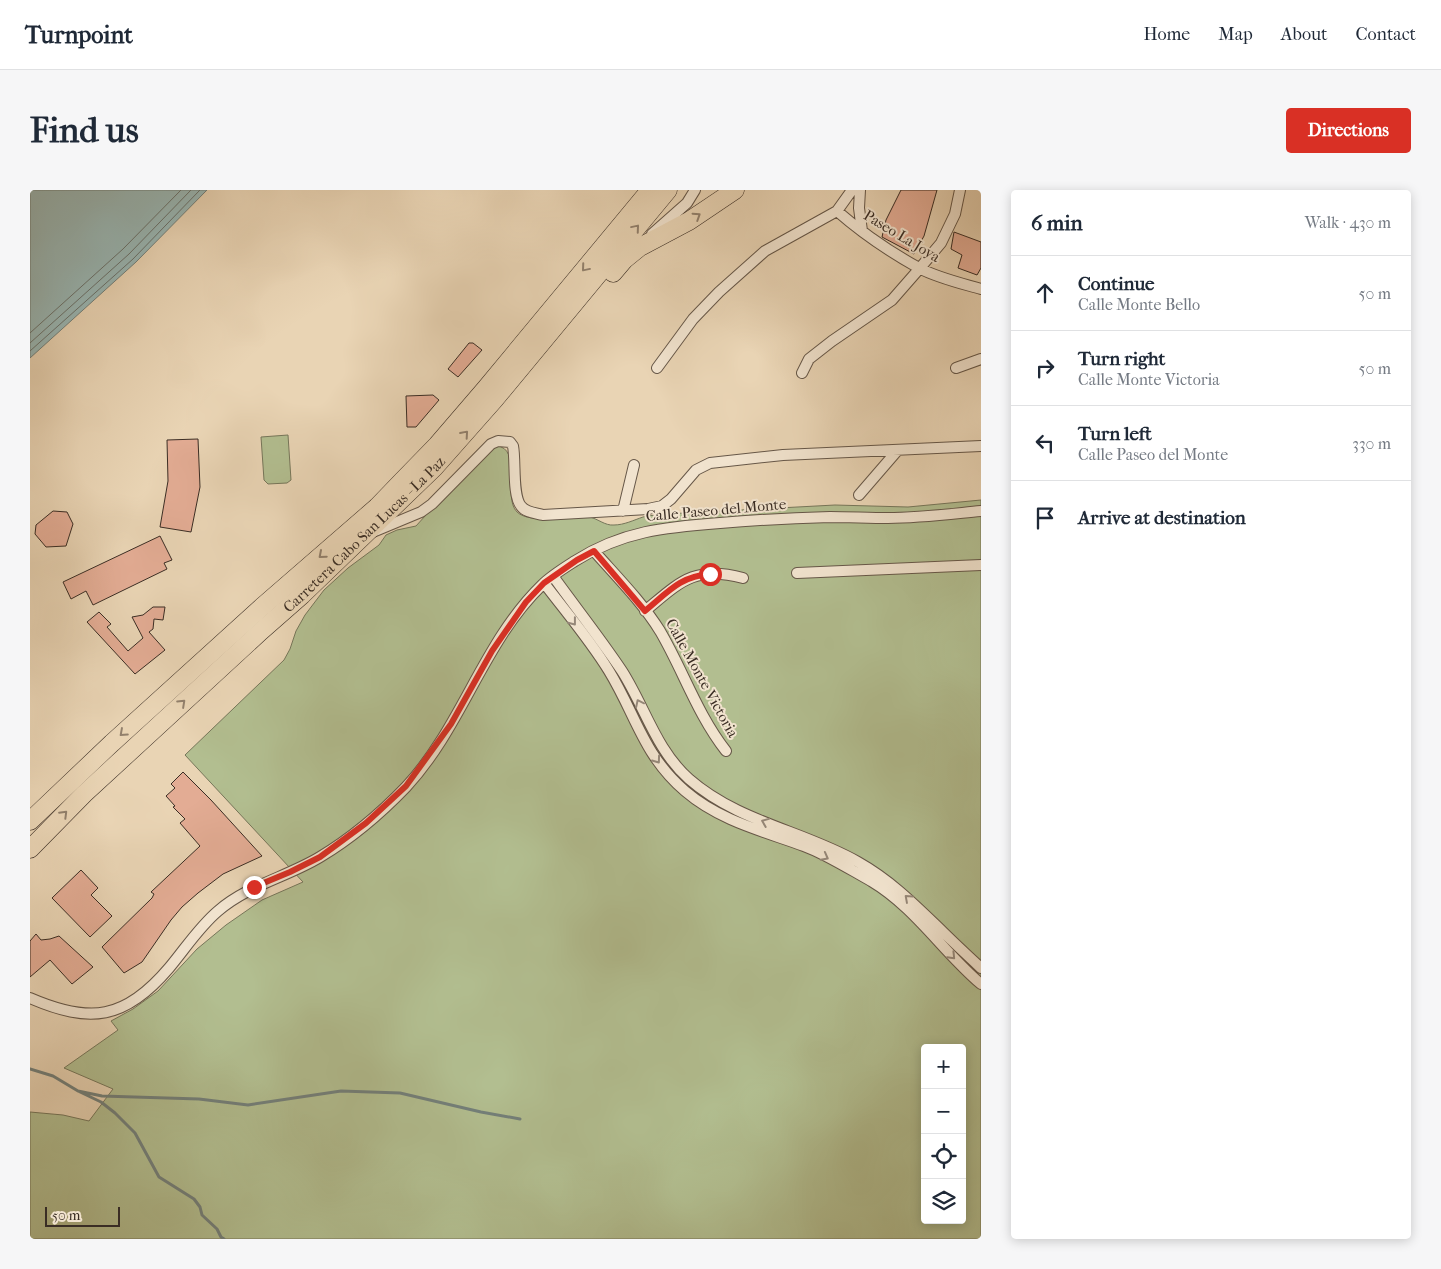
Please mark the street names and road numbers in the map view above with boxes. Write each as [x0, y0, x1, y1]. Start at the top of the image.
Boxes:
street label: Paseo La Joya [860, 206, 944, 266]
street label: Carretera Cabo San Lucas - La Paz [280, 453, 449, 616]
street label: Calle Paseo del Monte [645, 495, 787, 525]
street label: Calle Monte Victoria [662, 616, 743, 741]

